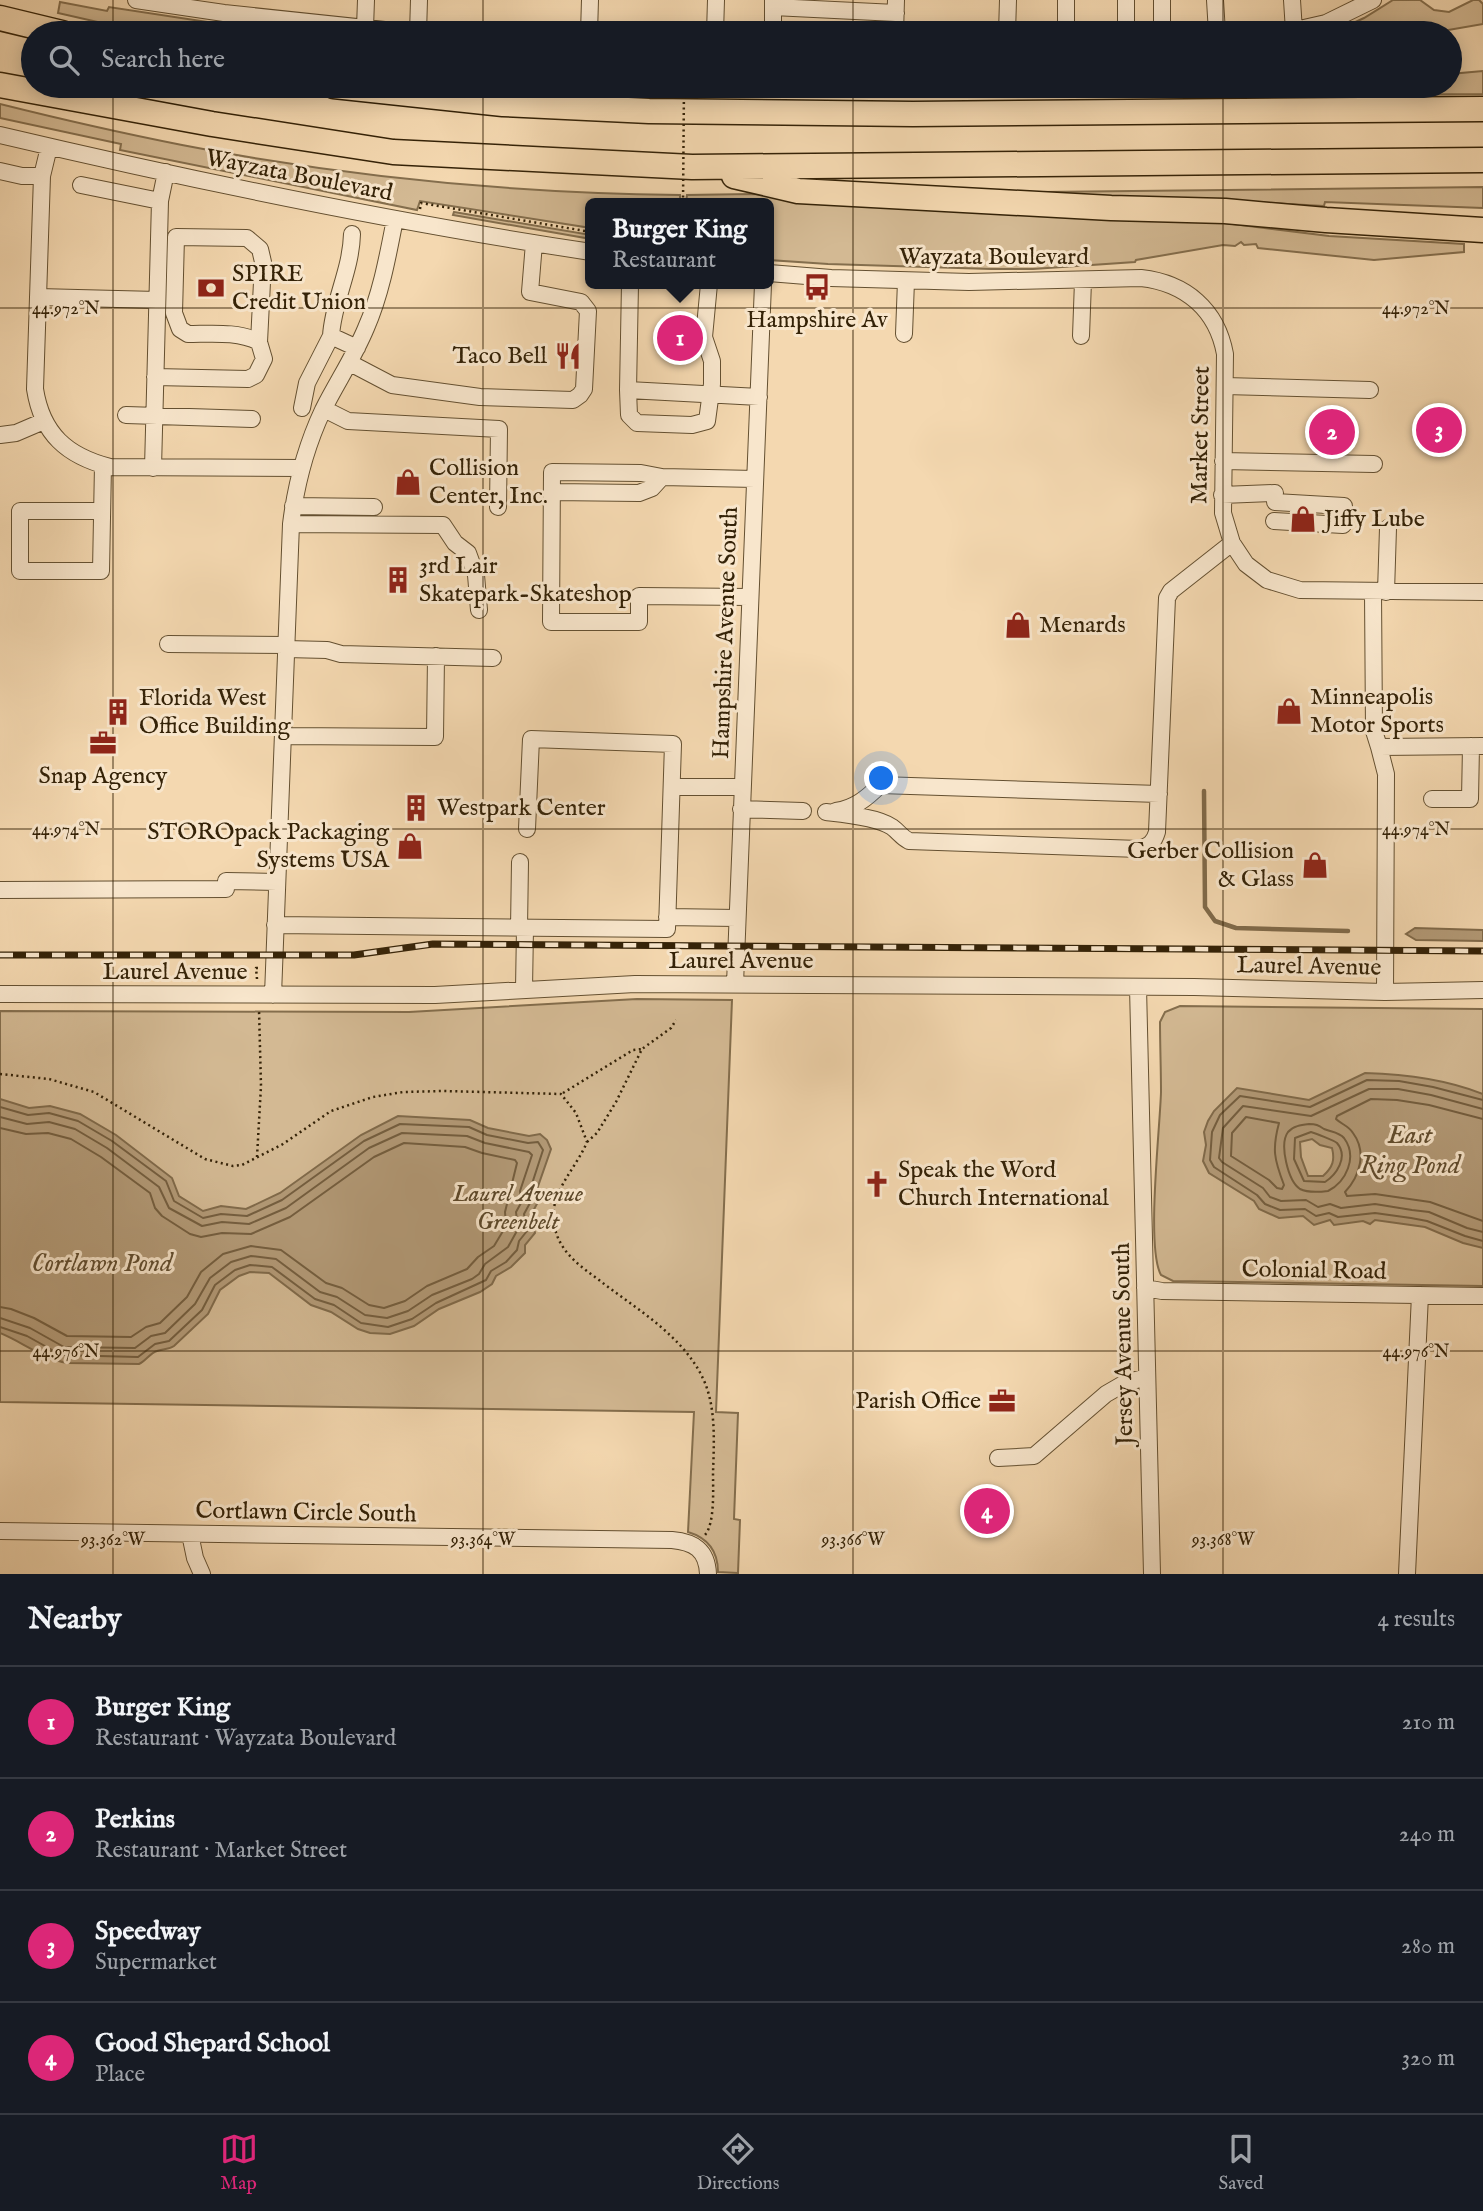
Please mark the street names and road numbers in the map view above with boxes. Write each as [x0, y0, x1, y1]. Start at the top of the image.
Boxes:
street label: Wayzata Boulevard [203, 143, 395, 209]
street label: Wayzata Boulevard [899, 242, 1089, 273]
street label: Market Street [1184, 366, 1218, 504]
street label: Hampshire Avenue South [706, 506, 746, 760]
street label: Laurel Avenue [669, 946, 813, 977]
street label: Laurel Avenue [1236, 950, 1382, 984]
street label: Laurel Avenue [103, 957, 247, 988]
street label: Jersey Avenue South [1107, 1242, 1141, 1449]
street label: Colonial Road [1241, 1254, 1387, 1288]
street label: Cortlawn Circle South [195, 1496, 417, 1530]

